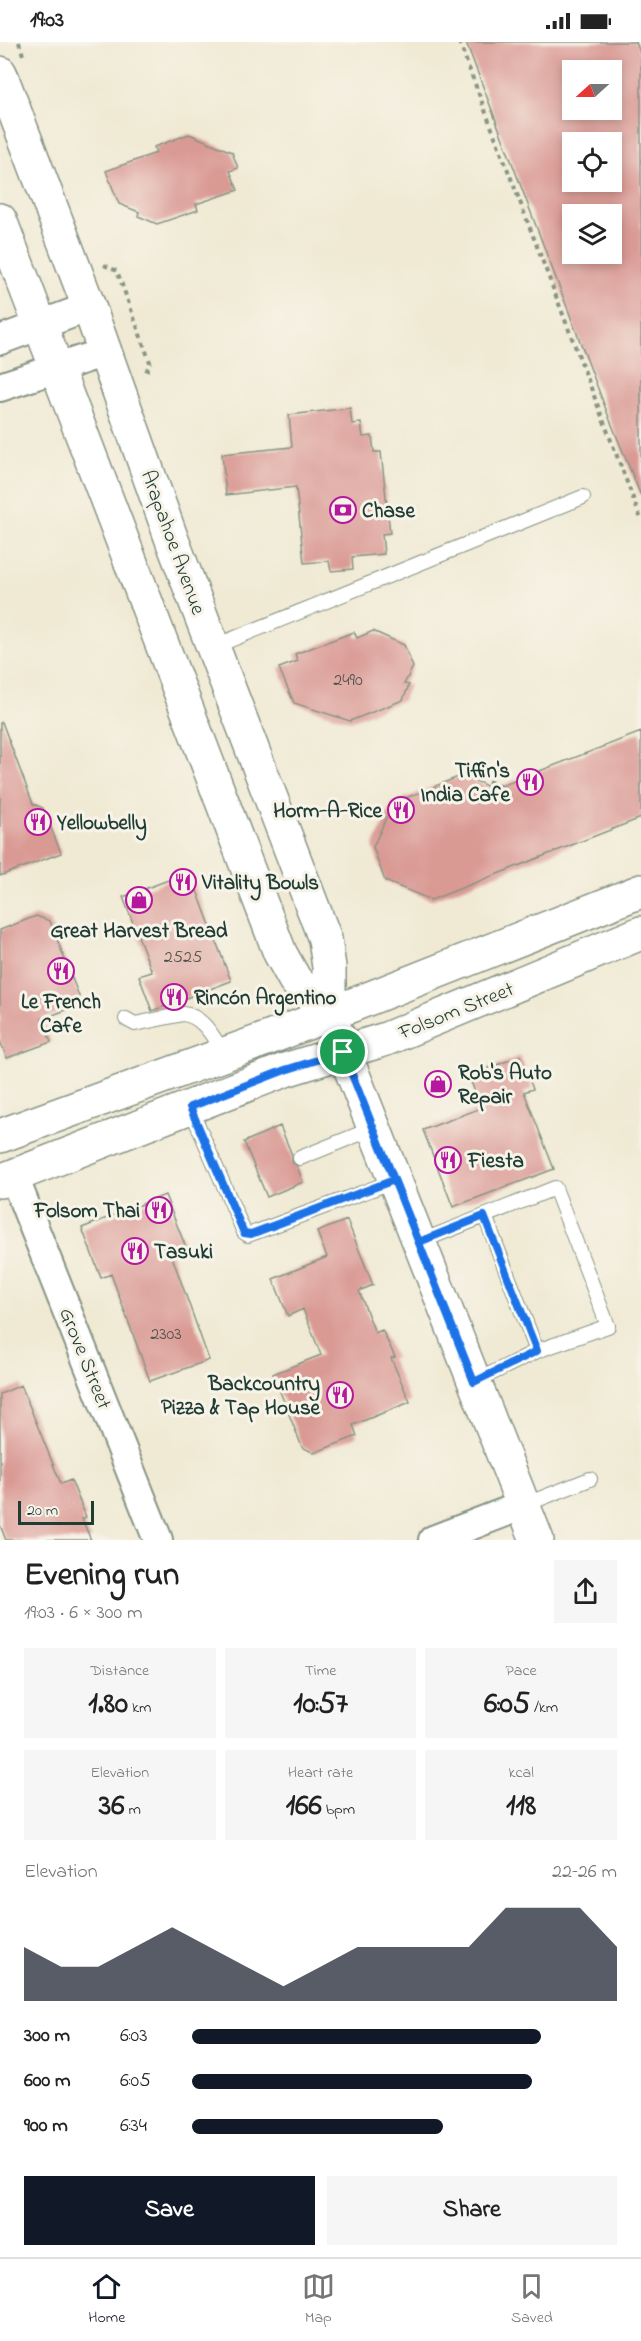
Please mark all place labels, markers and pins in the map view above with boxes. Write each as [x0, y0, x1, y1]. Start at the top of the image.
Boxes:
bank icon: Chase [328, 495, 358, 525]
place label: Chase [362, 497, 416, 527]
place label: Tiffin's India Cafe [421, 757, 511, 811]
restaurant icon: Tiffin's India Cafe [515, 767, 545, 797]
restaurant icon: Horm-A-Rice [386, 795, 416, 825]
place label: Horm-A-Rice [273, 797, 383, 827]
restaurant icon: Yellowbelly [23, 807, 53, 837]
place label: Yellowbelly [56, 809, 147, 841]
restaurant icon: Vitality Bowls [168, 867, 198, 897]
place label: Vitality Bowls [201, 869, 319, 901]
shop icon: Great Harvest Bread [124, 885, 154, 915]
place label: Great Harvest Bread [50, 917, 228, 947]
restaurant icon: Le French Cafe [46, 956, 76, 986]
restaurant icon: Rincón Argentino [159, 982, 189, 1012]
place label: Rincón Argentino [194, 984, 336, 1016]
place label: Le French Cafe [21, 988, 101, 1042]
pin [317, 1026, 368, 1077]
place label: Rob's Auto Repair [458, 1059, 552, 1113]
shop icon: Rob's Auto Repair [423, 1069, 453, 1099]
restaurant icon: Fiesta [433, 1145, 463, 1175]
place label: Fiesta [467, 1147, 524, 1177]
restaurant icon: Folsom Thai [144, 1195, 174, 1225]
place label: Folsom Thai [33, 1197, 140, 1227]
restaurant icon: Tasuki [120, 1236, 150, 1266]
place label: Tasuki [154, 1238, 213, 1268]
place label: Backcountry Pizza & Tap House [161, 1370, 321, 1424]
restaurant icon: Backcountry Pizza & Tap House [325, 1380, 355, 1410]

